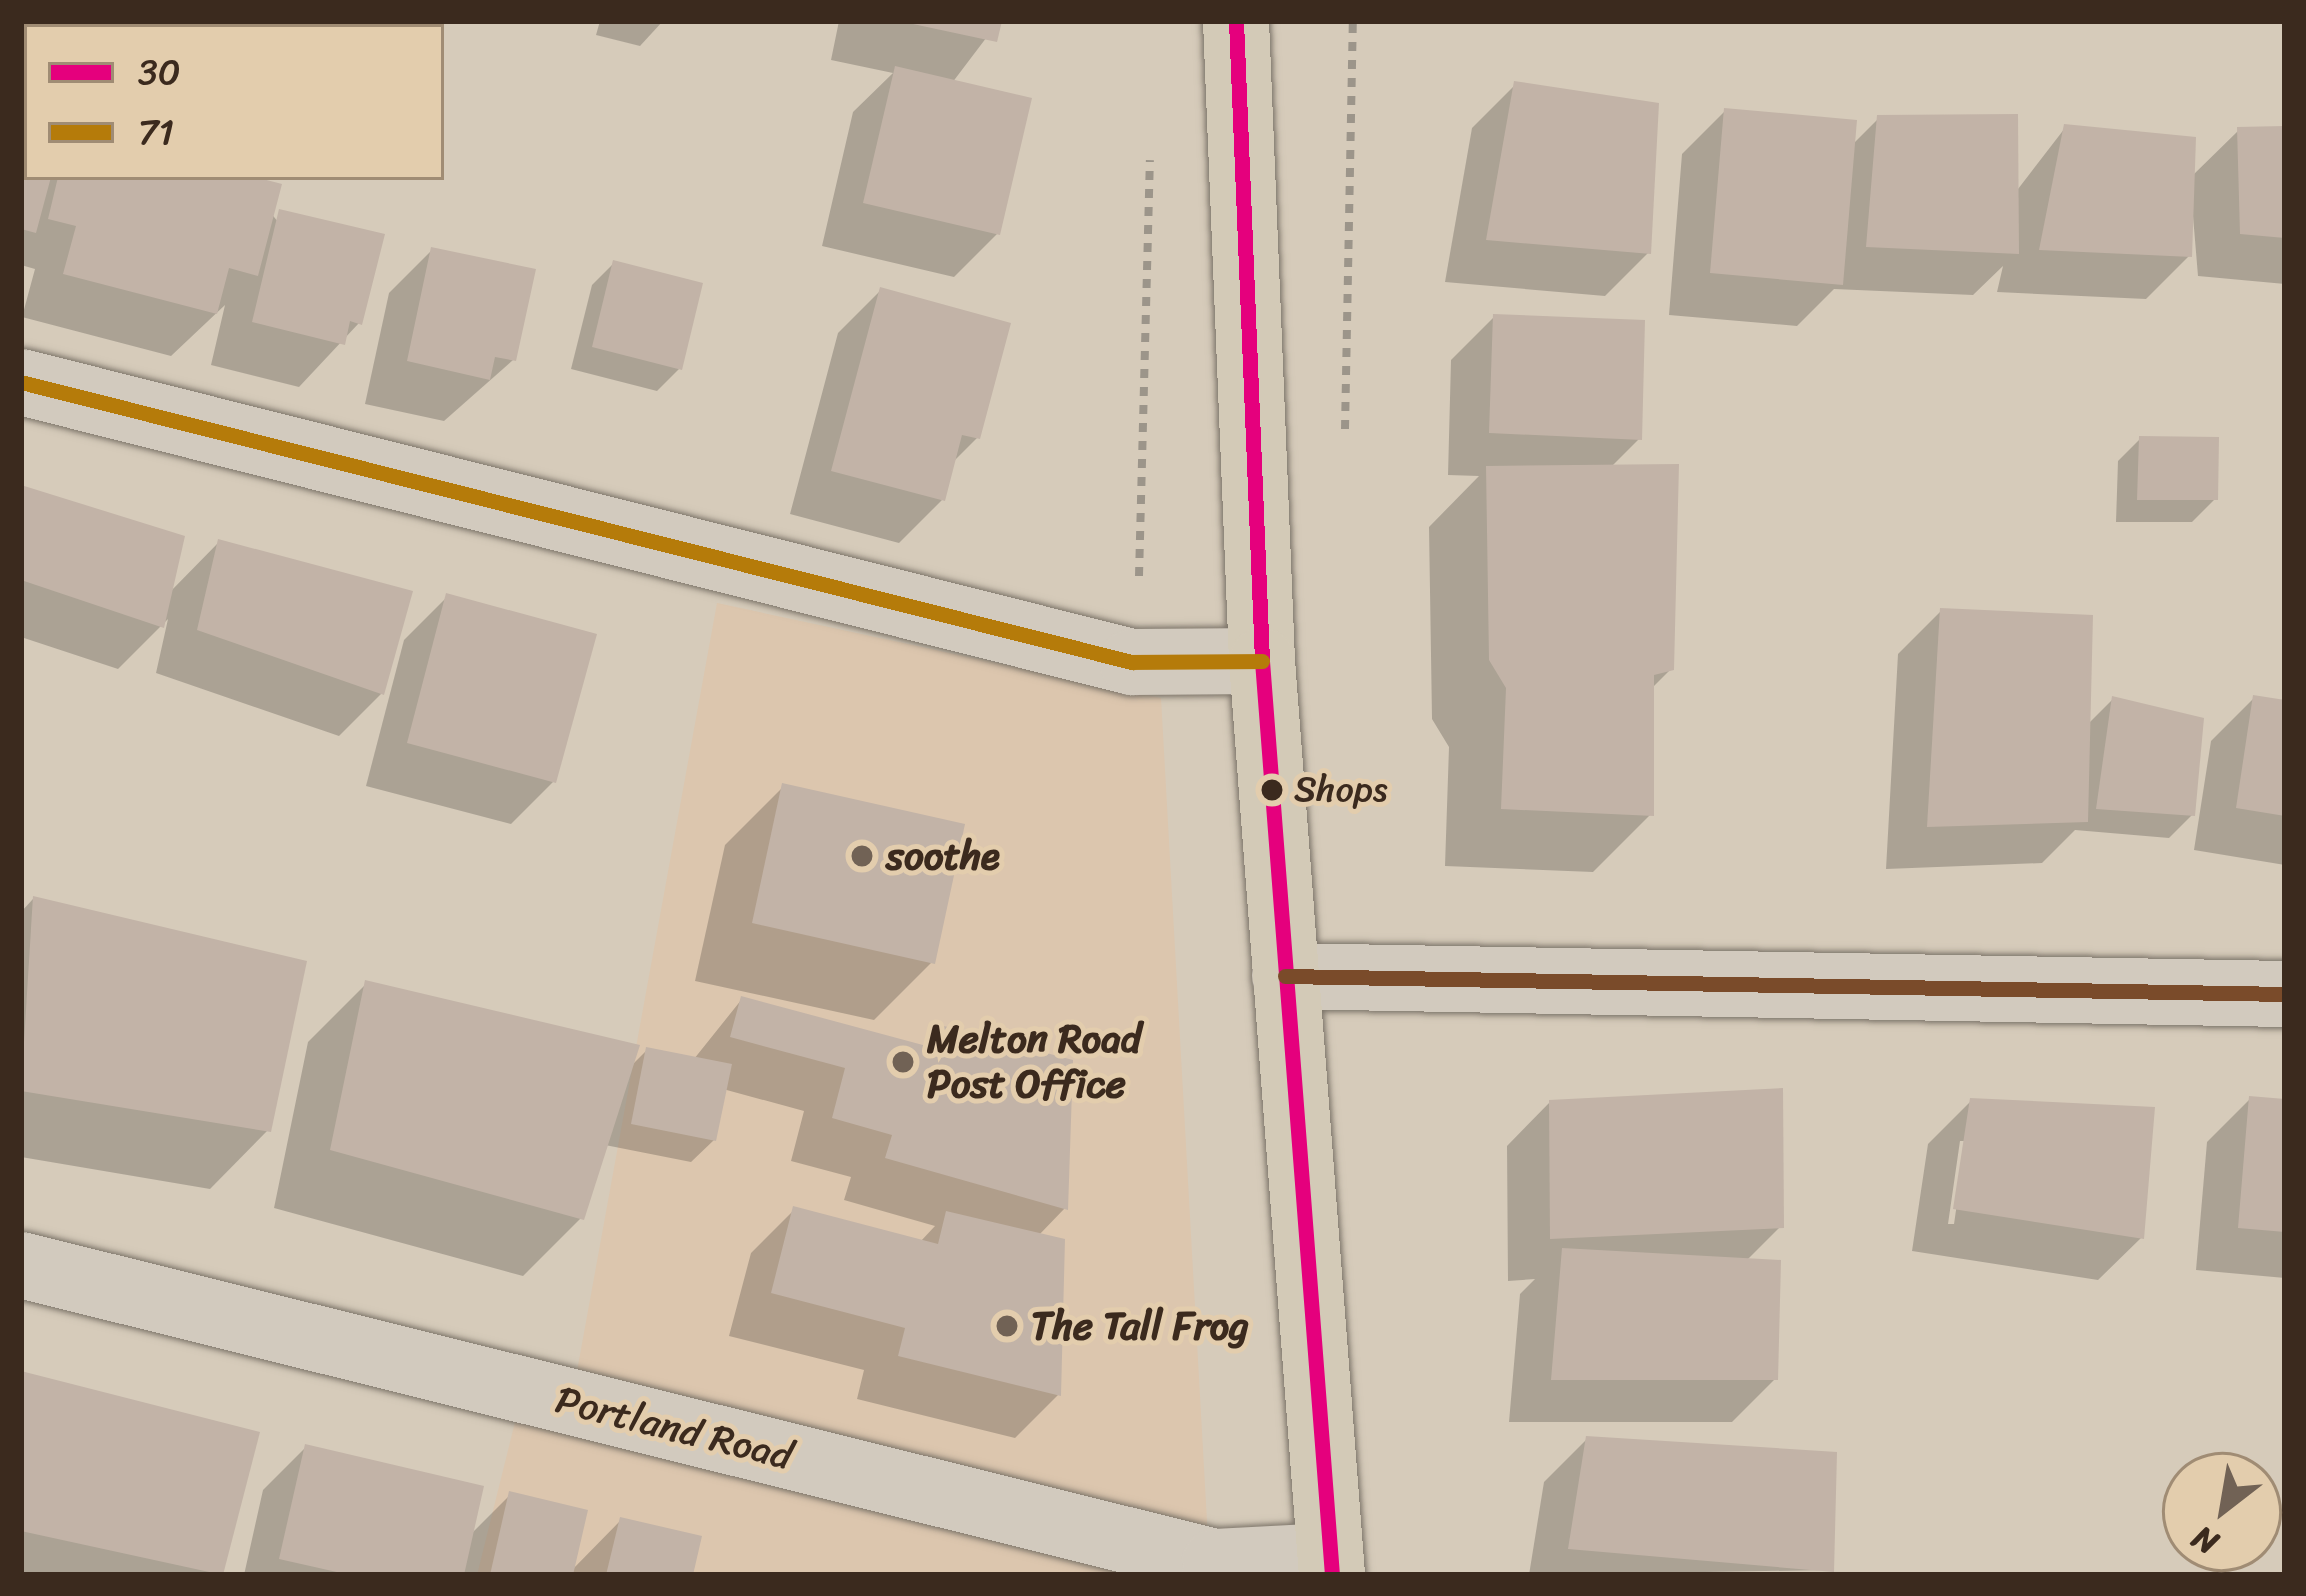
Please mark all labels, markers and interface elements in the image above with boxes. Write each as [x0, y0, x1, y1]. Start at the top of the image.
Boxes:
legend [24, 24, 444, 180]
text: 30 [138, 40, 181, 104]
text: 71 [138, 100, 174, 164]
place label: Shops [1294, 768, 1388, 812]
marker: Shops [1261, 779, 1283, 801]
place label: soothe [886, 833, 1000, 879]
marker: soothe [849, 843, 875, 869]
place label: Melton Road Post Office [927, 1017, 1142, 1108]
marker: Melton Road Post Office [890, 1049, 916, 1075]
place label: The Tall Frog [1031, 1303, 1250, 1349]
marker: The Tall Frog [994, 1313, 1020, 1339]
street label: Portland Road [551, 1376, 797, 1480]
north arrow [2162, 1452, 2282, 1572]
text: N [2180, 1510, 2230, 1571]

